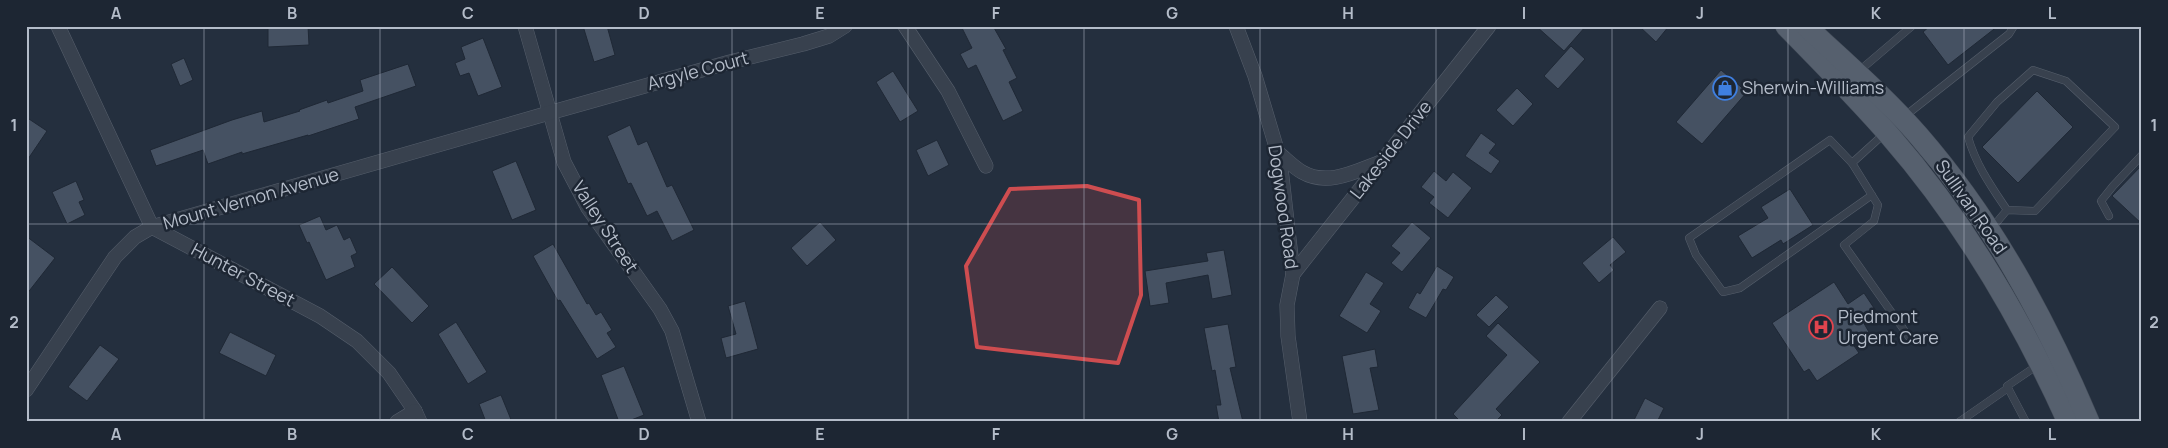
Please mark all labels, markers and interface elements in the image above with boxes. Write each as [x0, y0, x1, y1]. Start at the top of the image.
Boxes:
text: A [111, 2, 122, 24]
text: B [287, 2, 297, 24]
text: C [462, 2, 474, 24]
text: D [638, 2, 650, 24]
text: E [815, 2, 825, 24]
text: F [992, 2, 1001, 24]
text: G [1166, 2, 1178, 24]
text: H [1342, 2, 1354, 24]
text: I [1522, 2, 1526, 24]
text: J [1696, 2, 1704, 24]
text: K [1871, 2, 1882, 24]
text: L [2048, 2, 2057, 24]
street label: Argyle Court [644, 45, 751, 95]
shop icon: Sherwin-Williams [1712, 75, 1738, 101]
place label: Sherwin-Williams [1742, 75, 1884, 99]
street label: Lakeside Drive [1344, 95, 1436, 204]
text: 1 [10, 114, 18, 136]
text: 1 [2150, 114, 2158, 136]
street label: Dogwood Road [1263, 143, 1305, 270]
street label: Sullivan Road [1930, 155, 2013, 258]
street label: Mount Vernon Avenue [160, 161, 341, 235]
street label: Valley Street [567, 176, 644, 277]
street label: Hunter Street [187, 237, 299, 311]
place label: Piedmont Urgent Care [1838, 304, 1939, 349]
text: 2 [9, 311, 19, 333]
text: 2 [2149, 311, 2159, 333]
hospital icon: Piedmont Urgent Care [1808, 314, 1834, 340]
text: A [111, 423, 122, 445]
text: B [287, 423, 297, 445]
text: C [462, 423, 474, 445]
text: D [638, 423, 650, 445]
text: E [815, 423, 825, 445]
text: F [992, 423, 1001, 445]
text: G [1166, 423, 1178, 445]
text: H [1342, 423, 1354, 445]
text: I [1522, 423, 1526, 445]
text: J [1696, 423, 1704, 445]
text: K [1871, 423, 1882, 445]
text: L [2048, 423, 2057, 445]

